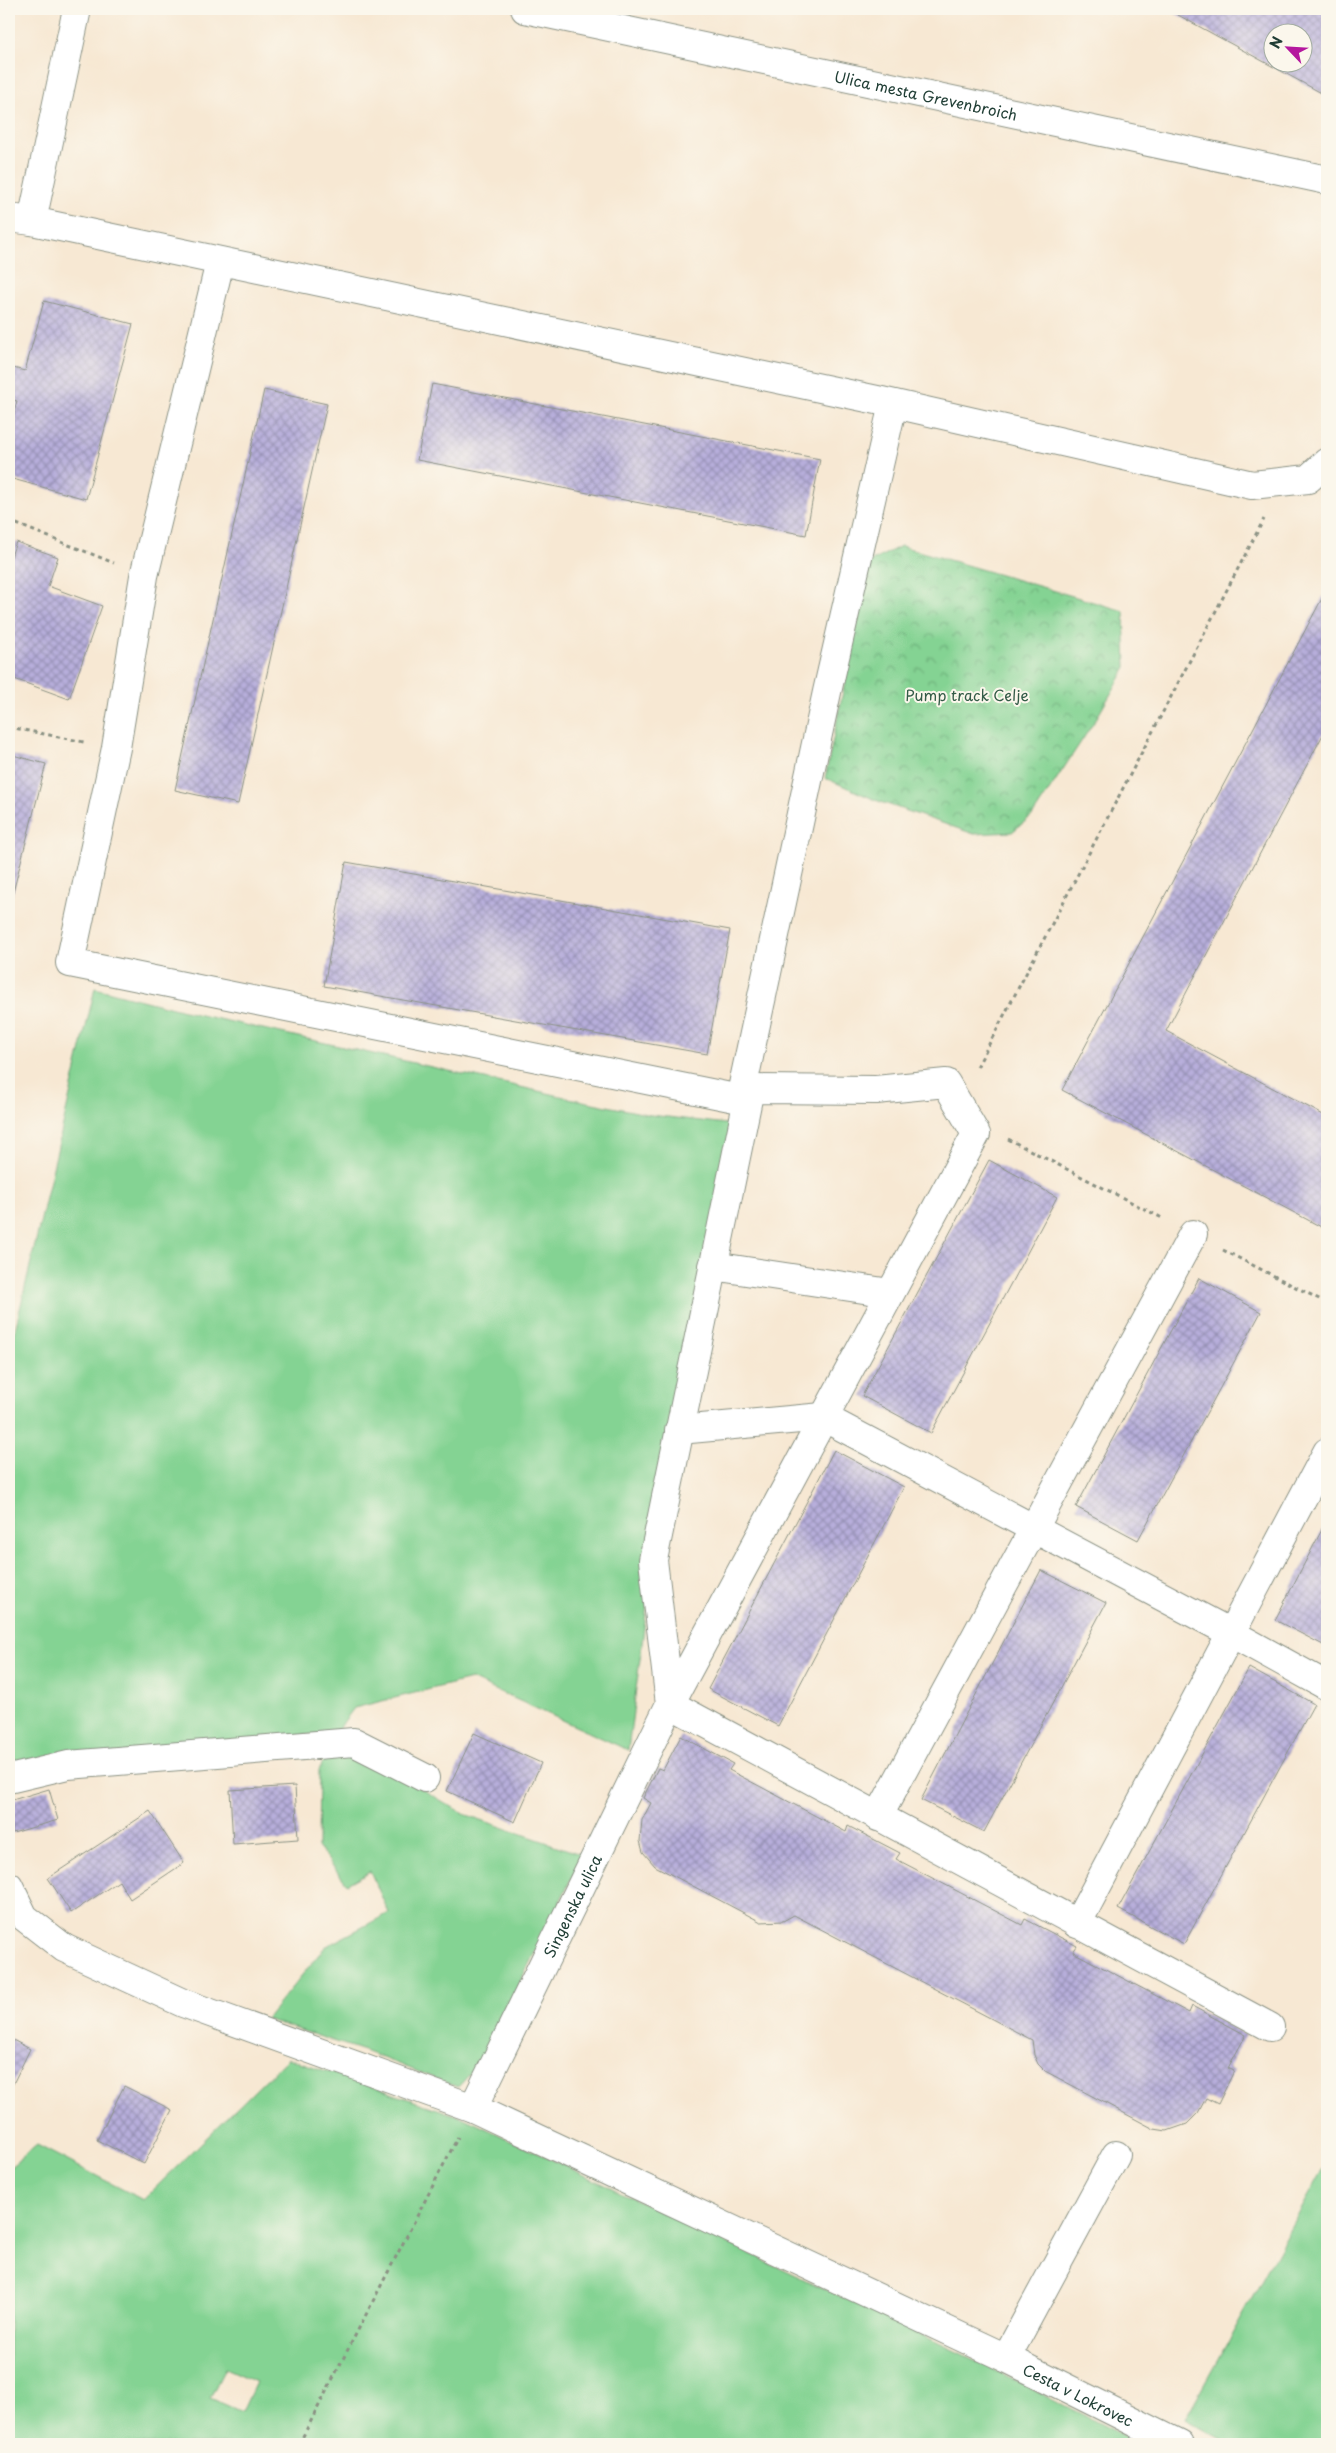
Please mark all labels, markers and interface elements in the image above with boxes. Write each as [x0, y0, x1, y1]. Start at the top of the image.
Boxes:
north arrow [1264, 22, 1314, 72]
text: N [1264, 33, 1288, 52]
street label: Ulica mesta Grevenbroich [832, 64, 1020, 125]
park label: Pump track Celje [905, 683, 1029, 706]
street label: Singenska ulica [537, 1850, 607, 1961]
street label: Cesta v Lokrovec [1019, 2357, 1138, 2431]

